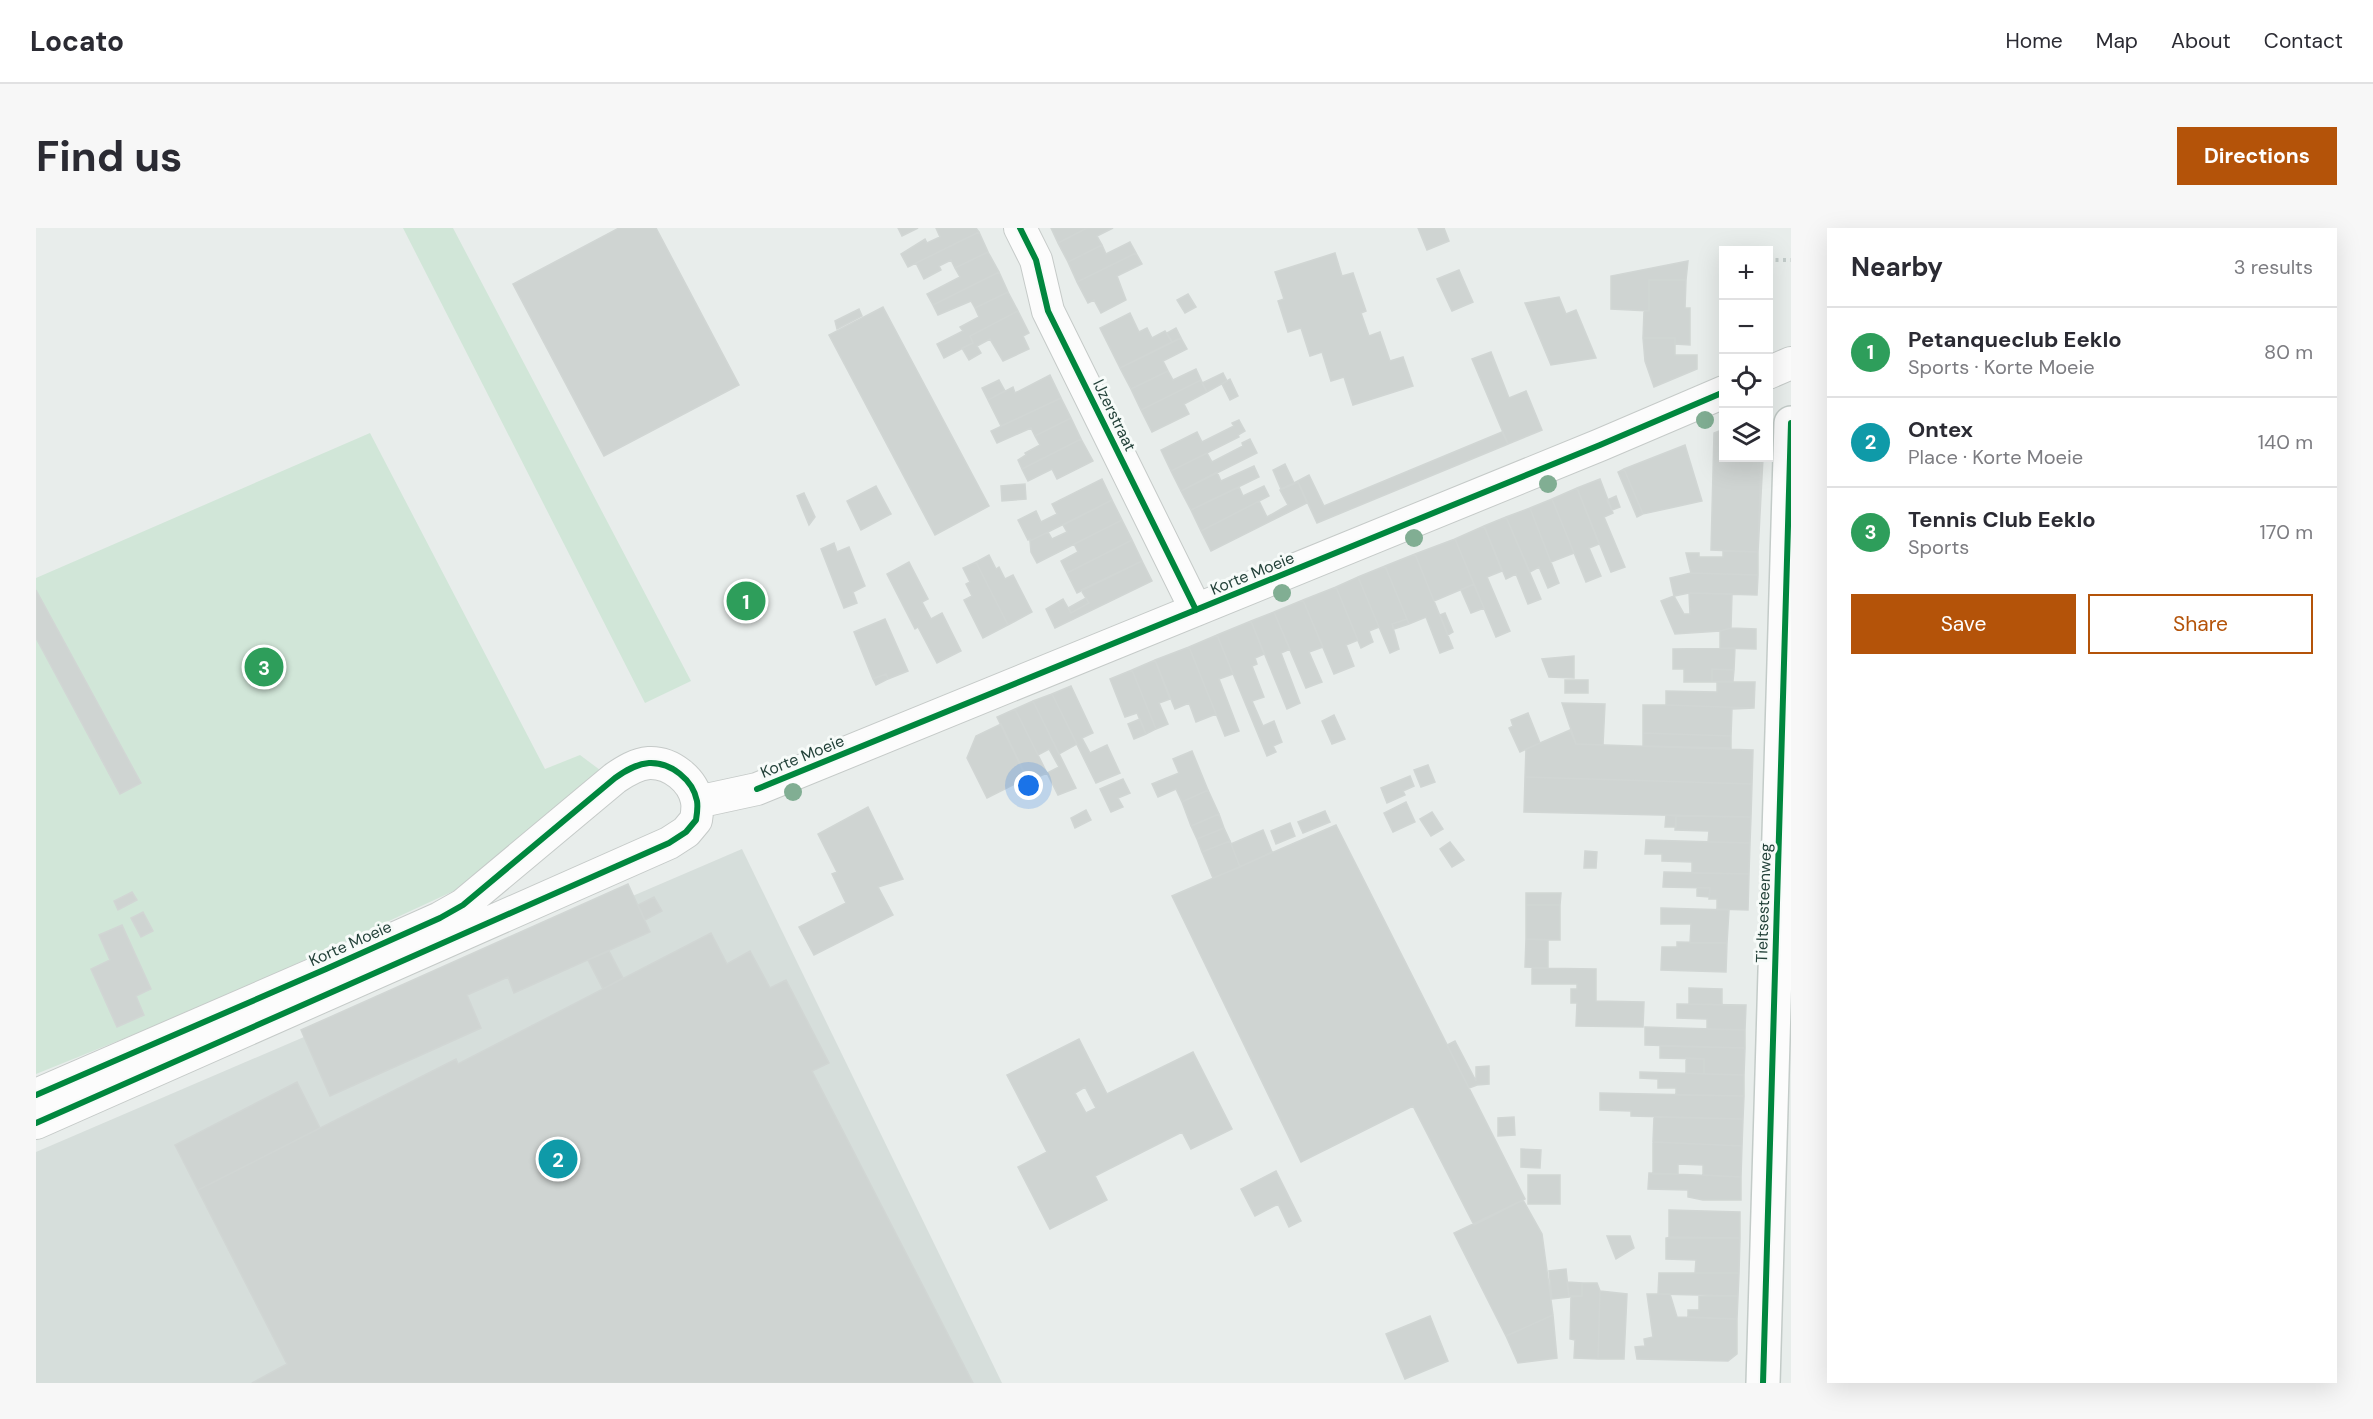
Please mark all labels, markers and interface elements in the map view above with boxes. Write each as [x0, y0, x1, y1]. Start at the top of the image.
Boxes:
text: Locato [30, 23, 124, 60]
text: Home [2005, 27, 2063, 55]
text: Map [2096, 27, 2138, 55]
text: About [2171, 27, 2231, 55]
text: Contact [2264, 27, 2343, 55]
button: Directions [2177, 127, 2337, 185]
text: Find us [36, 129, 182, 184]
map controls [1719, 246, 1773, 462]
button: + [1719, 246, 1773, 300]
text: Nearby [1851, 250, 1943, 284]
text: 3 results [2234, 254, 2313, 280]
button: − [1719, 300, 1773, 354]
text: Petanqueclub Eeklo [1908, 325, 2122, 354]
text: 1 [1867, 339, 1874, 365]
text: 80 m [2264, 339, 2313, 365]
button: locate [1719, 354, 1773, 408]
text: Sports · Korte Moeie [1908, 354, 2095, 380]
street label: IJzerstraat [1088, 376, 1141, 455]
button: layers [1719, 408, 1773, 462]
text: Ontex [1908, 415, 1973, 444]
text: 2 [1865, 429, 1876, 455]
text: 140 m [2258, 429, 2313, 455]
text: Place · Korte Moeie [1908, 444, 2083, 470]
text: Tennis Club Eeklo [1908, 505, 2096, 534]
text: 3 [1864, 519, 1877, 545]
text: 170 m [2260, 519, 2313, 545]
text: Sports [1908, 534, 1969, 560]
street label: Korte Moeie [1207, 547, 1297, 600]
pin: 1 [726, 578, 766, 623]
button: Save [1851, 594, 2076, 654]
button: Share [2088, 594, 2313, 654]
pin: 3 [244, 644, 284, 690]
street label: Korte Moeie [757, 730, 847, 783]
your location [1014, 771, 1043, 800]
street label: Tieltsesteenweg [1751, 843, 1776, 963]
street label: Korte Moeie [305, 916, 395, 971]
pin: 2 [538, 1136, 578, 1182]

